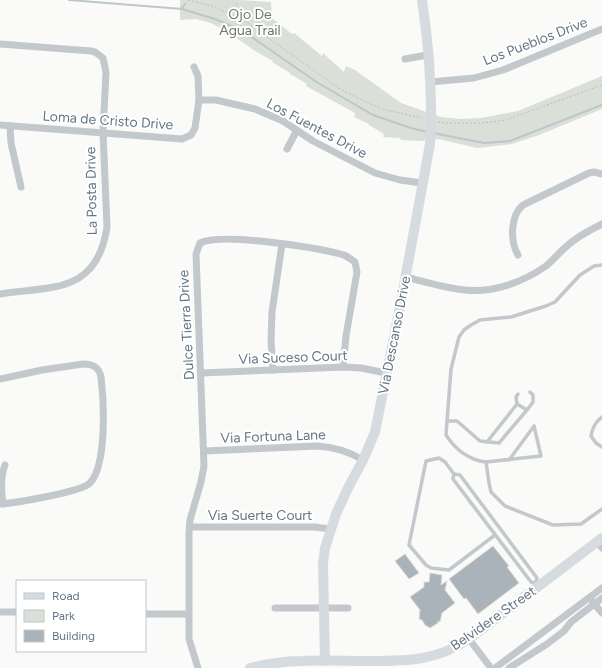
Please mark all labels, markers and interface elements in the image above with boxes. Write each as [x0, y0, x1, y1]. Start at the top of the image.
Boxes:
park label: Ojo De Agua Trail [219, 6, 281, 39]
street label: Los Pueblos Drive [480, 14, 590, 69]
street label: Los Fuentes Drive [264, 95, 370, 162]
street label: Loma de Cristo Drive [42, 107, 174, 134]
street label: La Posta Drive [82, 146, 101, 235]
street label: Dulce Tierra Drive [175, 269, 198, 380]
street label: Via Descanso Drive [375, 274, 414, 396]
street label: Via Suceso Court [238, 347, 348, 368]
street label: Via Fortuna Lane [220, 426, 326, 447]
street label: Via Suerte Court [208, 507, 312, 524]
legend [16, 580, 146, 652]
street label: Belvidere Street [447, 583, 539, 654]
text: Road [52, 589, 80, 603]
text: Park [52, 609, 75, 623]
text: Building [52, 629, 95, 643]

